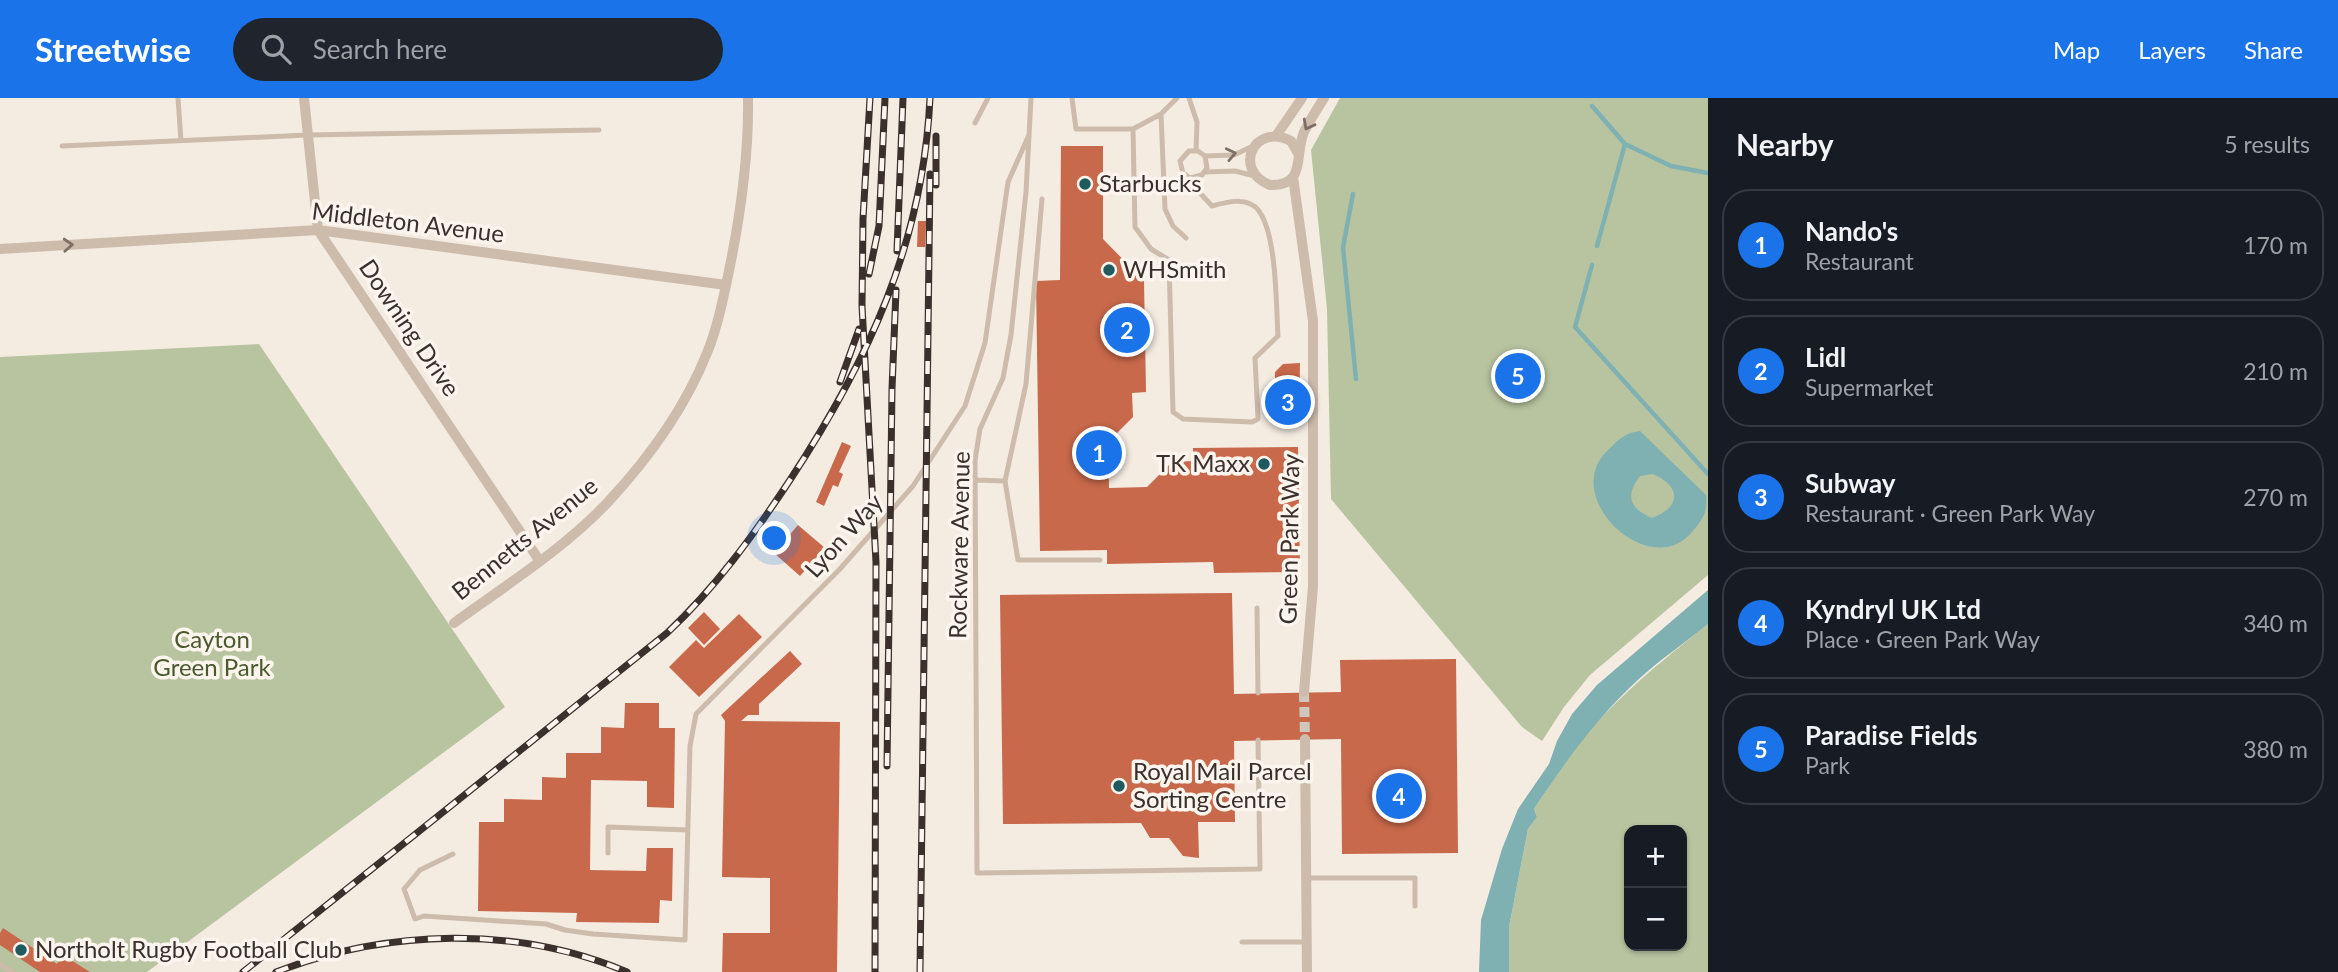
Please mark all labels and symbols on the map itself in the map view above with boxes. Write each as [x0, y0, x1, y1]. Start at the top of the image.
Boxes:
one-way arrow [1303, 118, 1317, 131]
one-way arrow [1225, 147, 1237, 162]
place label: Starbucks [1099, 168, 1202, 197]
marker: Starbucks [1077, 176, 1093, 192]
street label: Middleton Avenue [310, 195, 506, 248]
one-way arrow [63, 238, 74, 253]
street label: Downing Drive [354, 253, 467, 401]
place label: WHSmith [1123, 254, 1226, 283]
marker: WHSmith [1101, 262, 1117, 278]
pin: 2 [1104, 304, 1150, 356]
pin: 5 [1495, 350, 1541, 402]
pin: 3 [1265, 376, 1311, 428]
pin: 1 [1076, 427, 1122, 479]
place label: TK Maxx [1156, 448, 1250, 477]
street label: Rockware Avenue [942, 451, 975, 639]
street label: Green Park Way [1273, 453, 1304, 625]
marker: TK Maxx [1256, 456, 1272, 472]
street label: Bennetts Avenue [445, 470, 603, 605]
street label: Lyon Way [798, 487, 888, 583]
your location [757, 521, 791, 555]
park label: Cayton Green Park [153, 624, 271, 681]
place label: Royal Mail Parcel Sorting Centre [1133, 756, 1312, 813]
pin: 4 [1376, 770, 1422, 822]
marker: Royal Mail Parcel Sorting Centre [1111, 778, 1127, 794]
place label: Northolt Rugby Football Club [35, 934, 342, 963]
marker: Northolt Rugby Football Club [13, 942, 29, 958]

